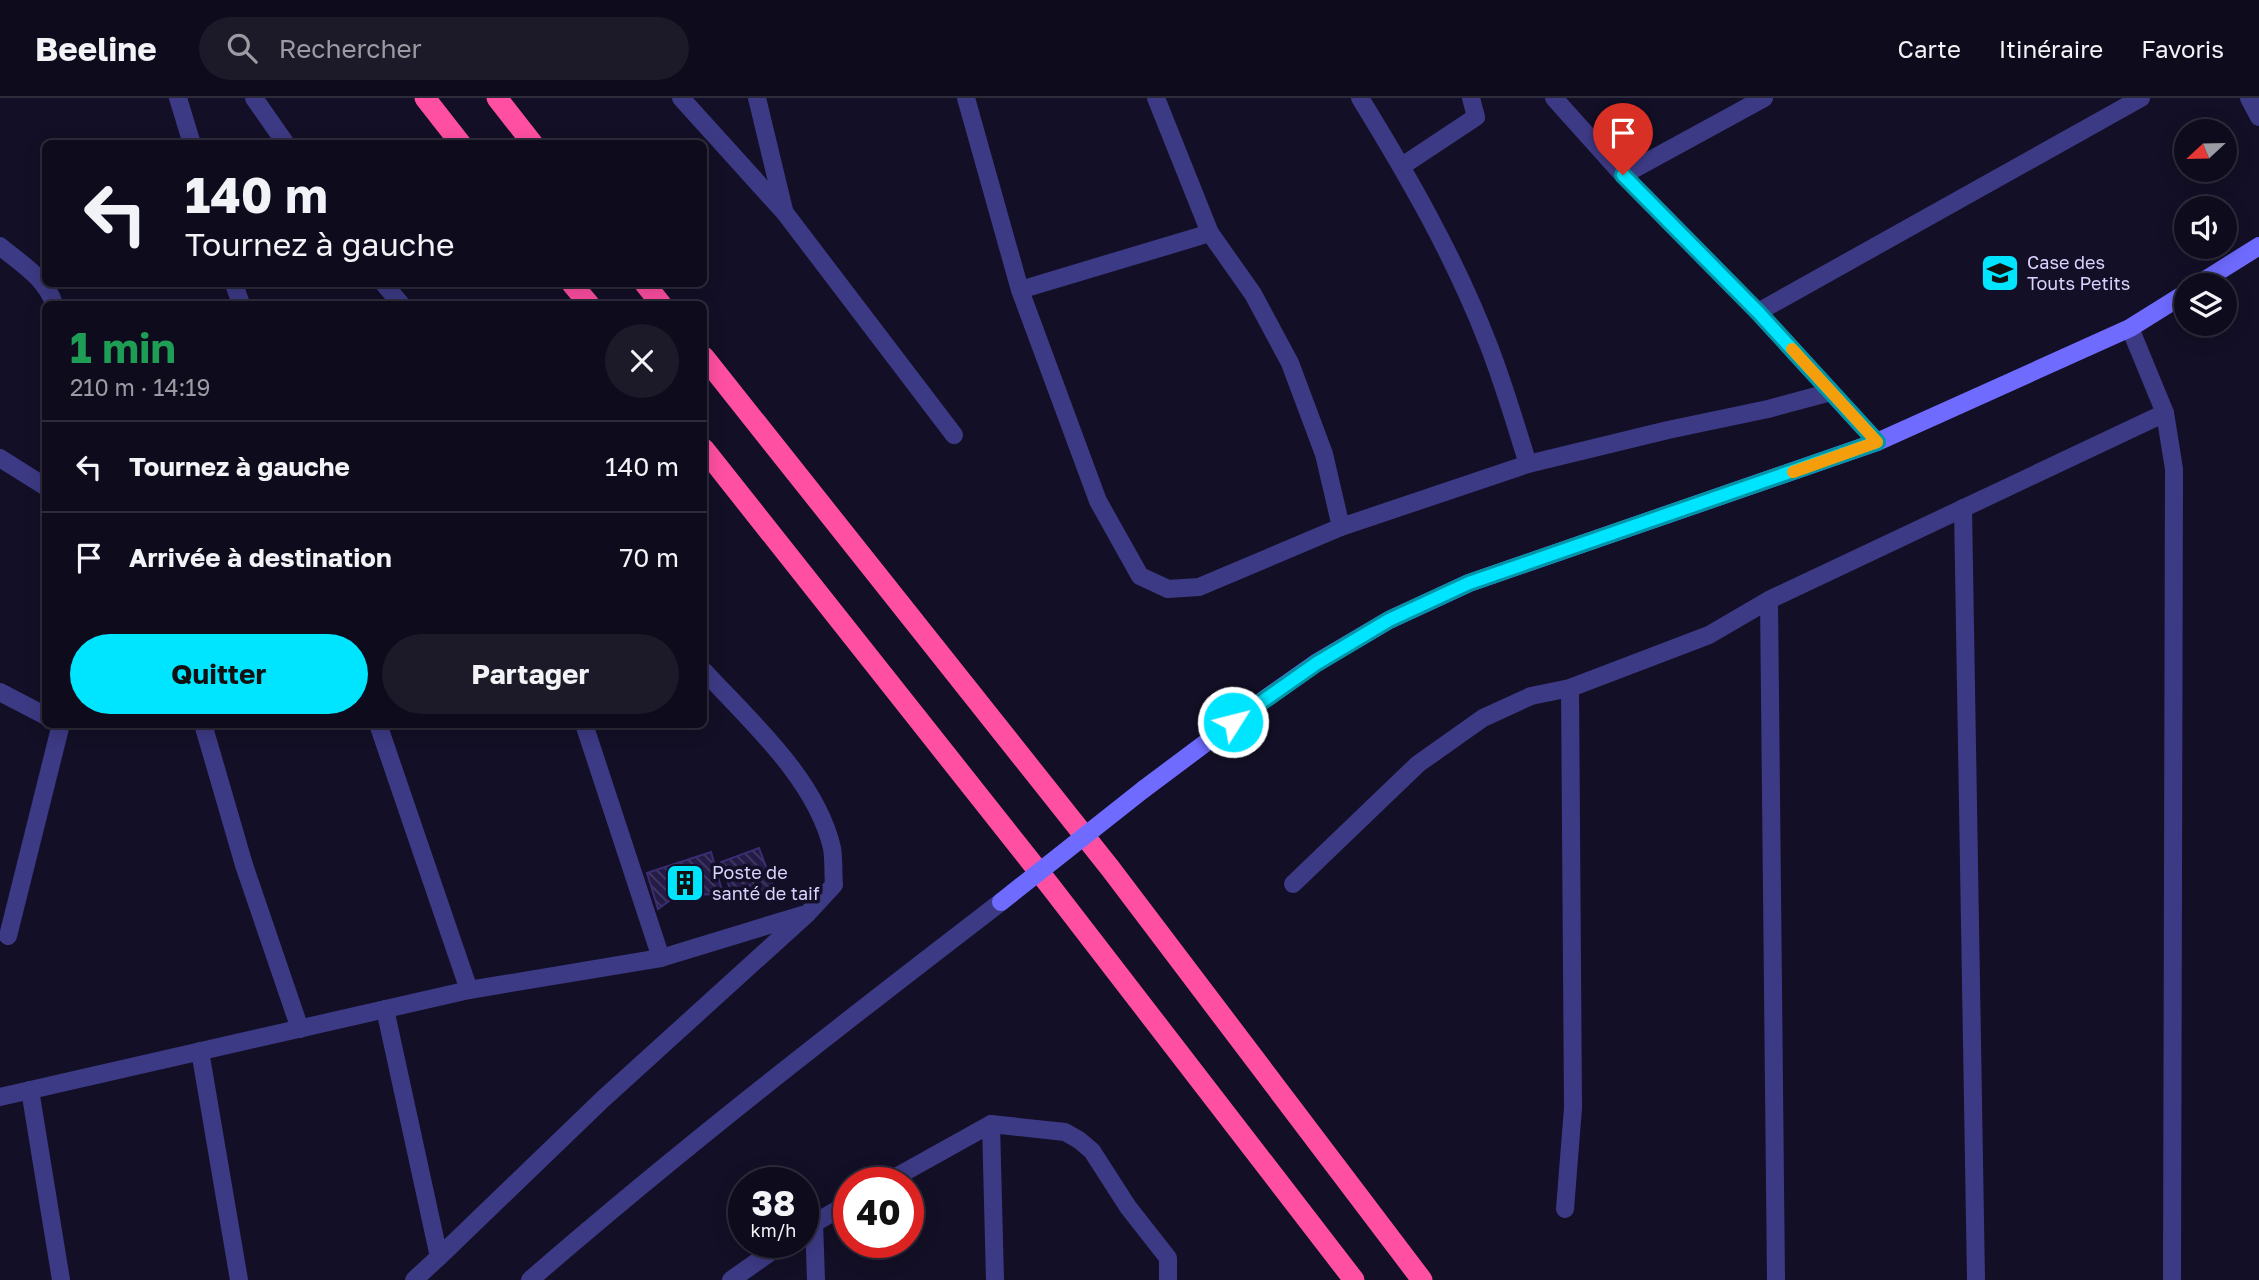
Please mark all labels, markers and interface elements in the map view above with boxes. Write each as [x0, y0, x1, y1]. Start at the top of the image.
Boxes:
search box [199, 17, 689, 80]
text: Beeline [35, 29, 157, 68]
icon: search [223, 29, 261, 67]
text: Rechercher [279, 33, 422, 64]
text: Carte [1898, 34, 1961, 63]
text: Itinéraire [1999, 34, 2103, 63]
text: Favoris [2141, 34, 2224, 63]
pin [1593, 103, 1653, 175]
icon: arrive [1604, 114, 1642, 152]
north arrow [2174, 119, 2236, 182]
map controls [2174, 119, 2237, 336]
text: 140 m [185, 165, 328, 224]
icon: left [70, 168, 161, 259]
button: sound [2174, 196, 2237, 259]
text: Tournez à gauche [185, 225, 454, 263]
place label: Case des Touts Petits [2027, 251, 2130, 294]
school or university icon: Case des Touts Petits [1979, 252, 2021, 294]
button: layers [2174, 273, 2237, 336]
text: 1 min [70, 322, 176, 372]
button: close [605, 324, 679, 398]
text: 210 m · 14:19 [70, 373, 210, 401]
icon: left [70, 448, 108, 486]
text: Tournez à gauche [129, 451, 350, 482]
text: 140 m [605, 451, 679, 482]
icon: arrive [70, 539, 108, 577]
text: Arrivée à destination [129, 542, 392, 573]
text: 70 m [620, 542, 679, 573]
button: Quitter [70, 634, 368, 714]
button: Partager [382, 634, 679, 714]
position arrow [1196, 685, 1270, 759]
place label: Poste de santé de taif [712, 861, 820, 904]
building icon: Poste de santé de taif [664, 862, 706, 904]
speed limit sign: 40 [833, 1167, 924, 1258]
text: 38 [752, 1182, 795, 1224]
text: km/h [751, 1219, 796, 1241]

